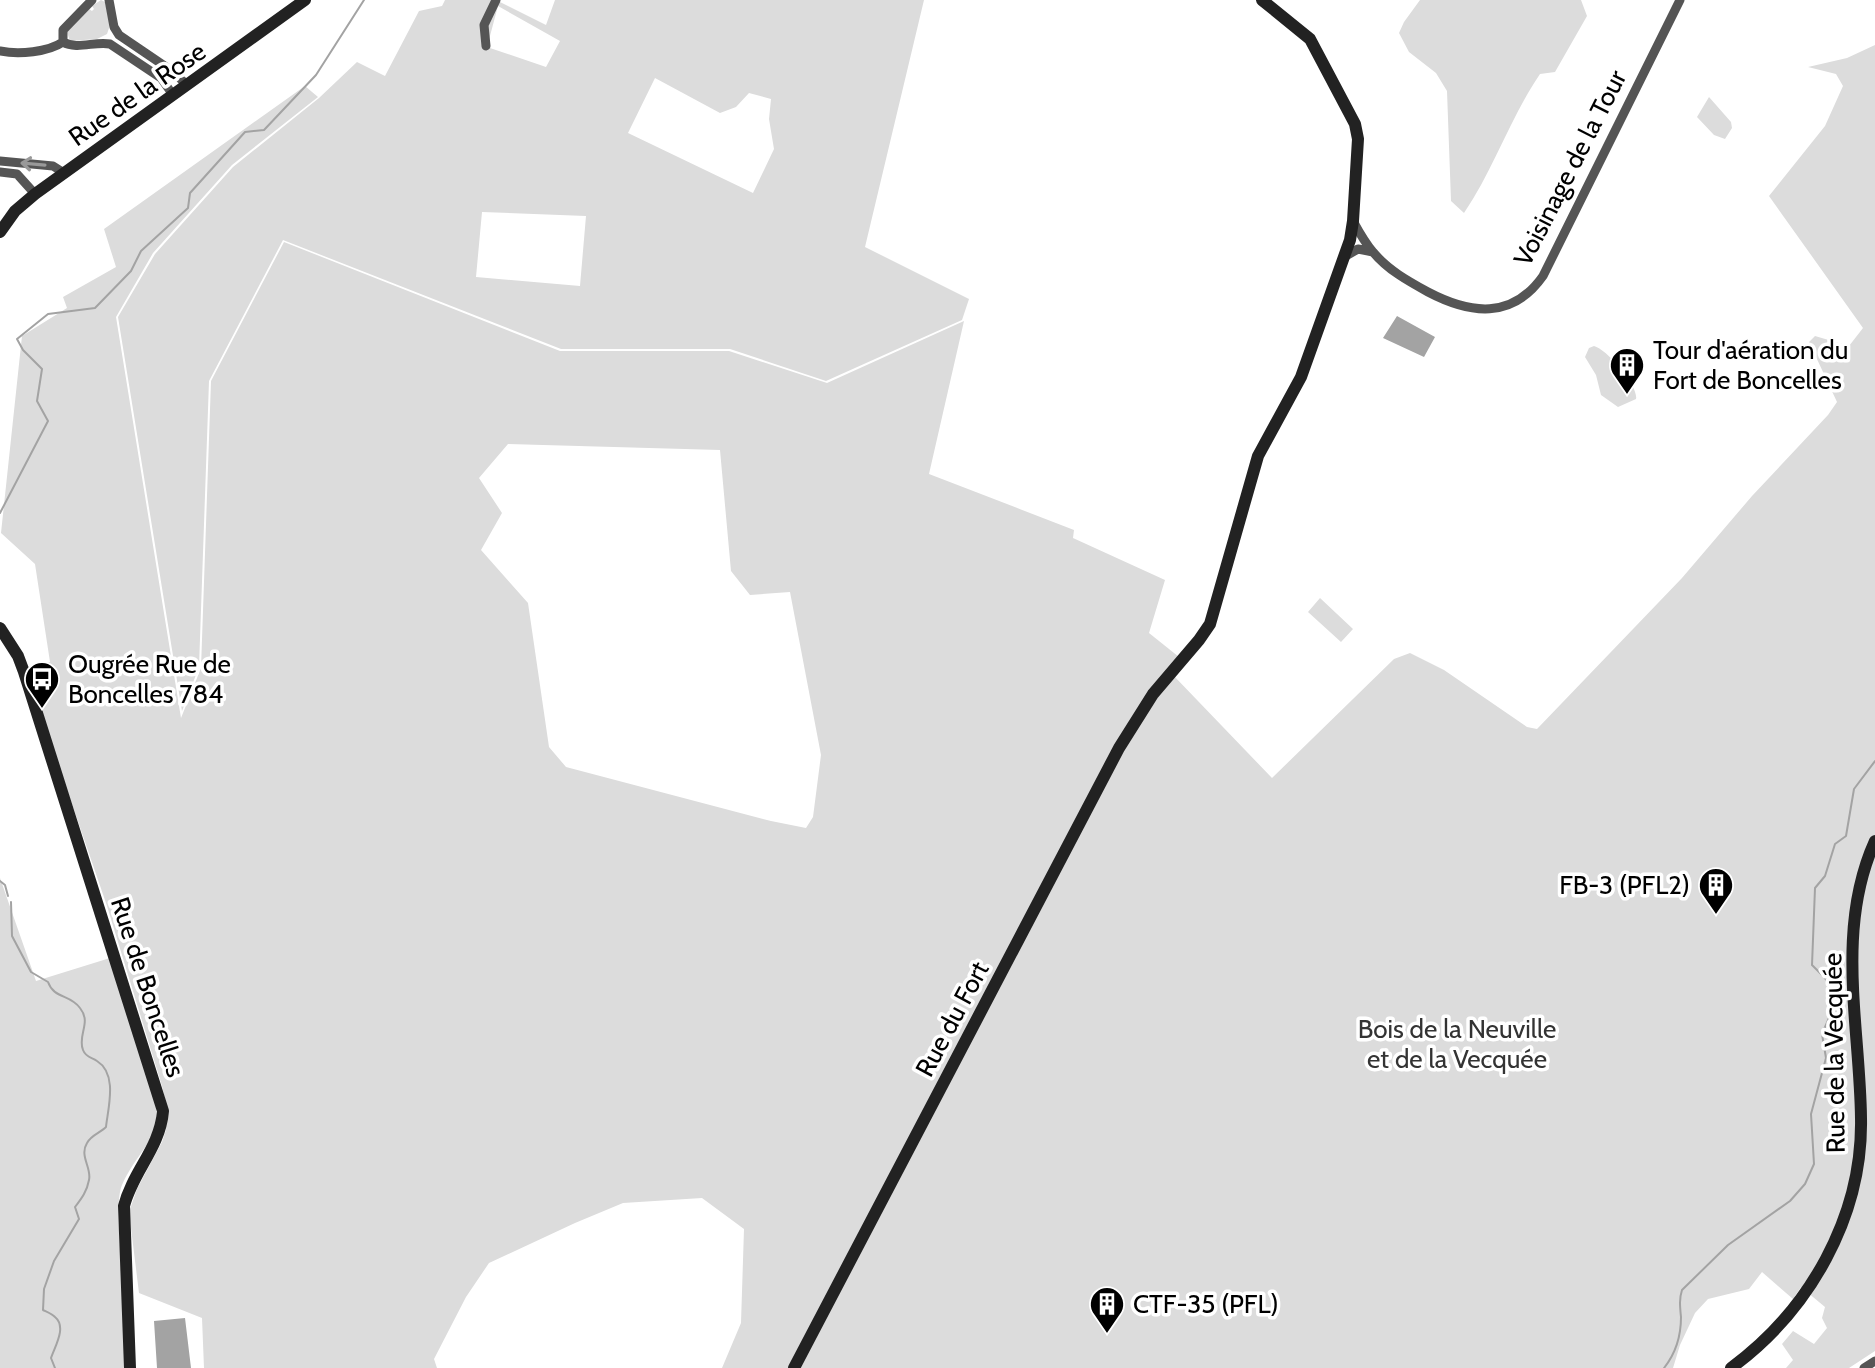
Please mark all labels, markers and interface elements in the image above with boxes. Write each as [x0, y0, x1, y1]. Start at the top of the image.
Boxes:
street label: Rue de la Rose [62, 35, 212, 153]
street label: Voisinage de la Tour [1507, 64, 1634, 271]
one-way arrow [20, 156, 47, 171]
place label: Tour d'aération du Fort de Boncelles [1653, 334, 1848, 396]
building icon: Tour d'aération du Fort de Boncelles [1608, 346, 1646, 396]
place label: Ougrée Rue de Boncelles 784 [68, 648, 231, 710]
bus stop icon: Ougrée Rue de Boncelles 784 [23, 660, 61, 710]
building icon: FB-3 (PFL2) [1697, 866, 1735, 916]
place label: FB-3 (PFL2) [1559, 869, 1690, 901]
street label: Rue de Boncelles [104, 893, 192, 1081]
street label: Rue de la Vecquée [1816, 953, 1852, 1153]
street label: Rue du Fort [908, 956, 996, 1082]
park label: Bois de la Neuville et de la Vecquée [1358, 1013, 1556, 1075]
building icon: CTF-35 (PFL) [1088, 1285, 1126, 1335]
place label: CTF-35 (PFL) [1133, 1288, 1279, 1320]

